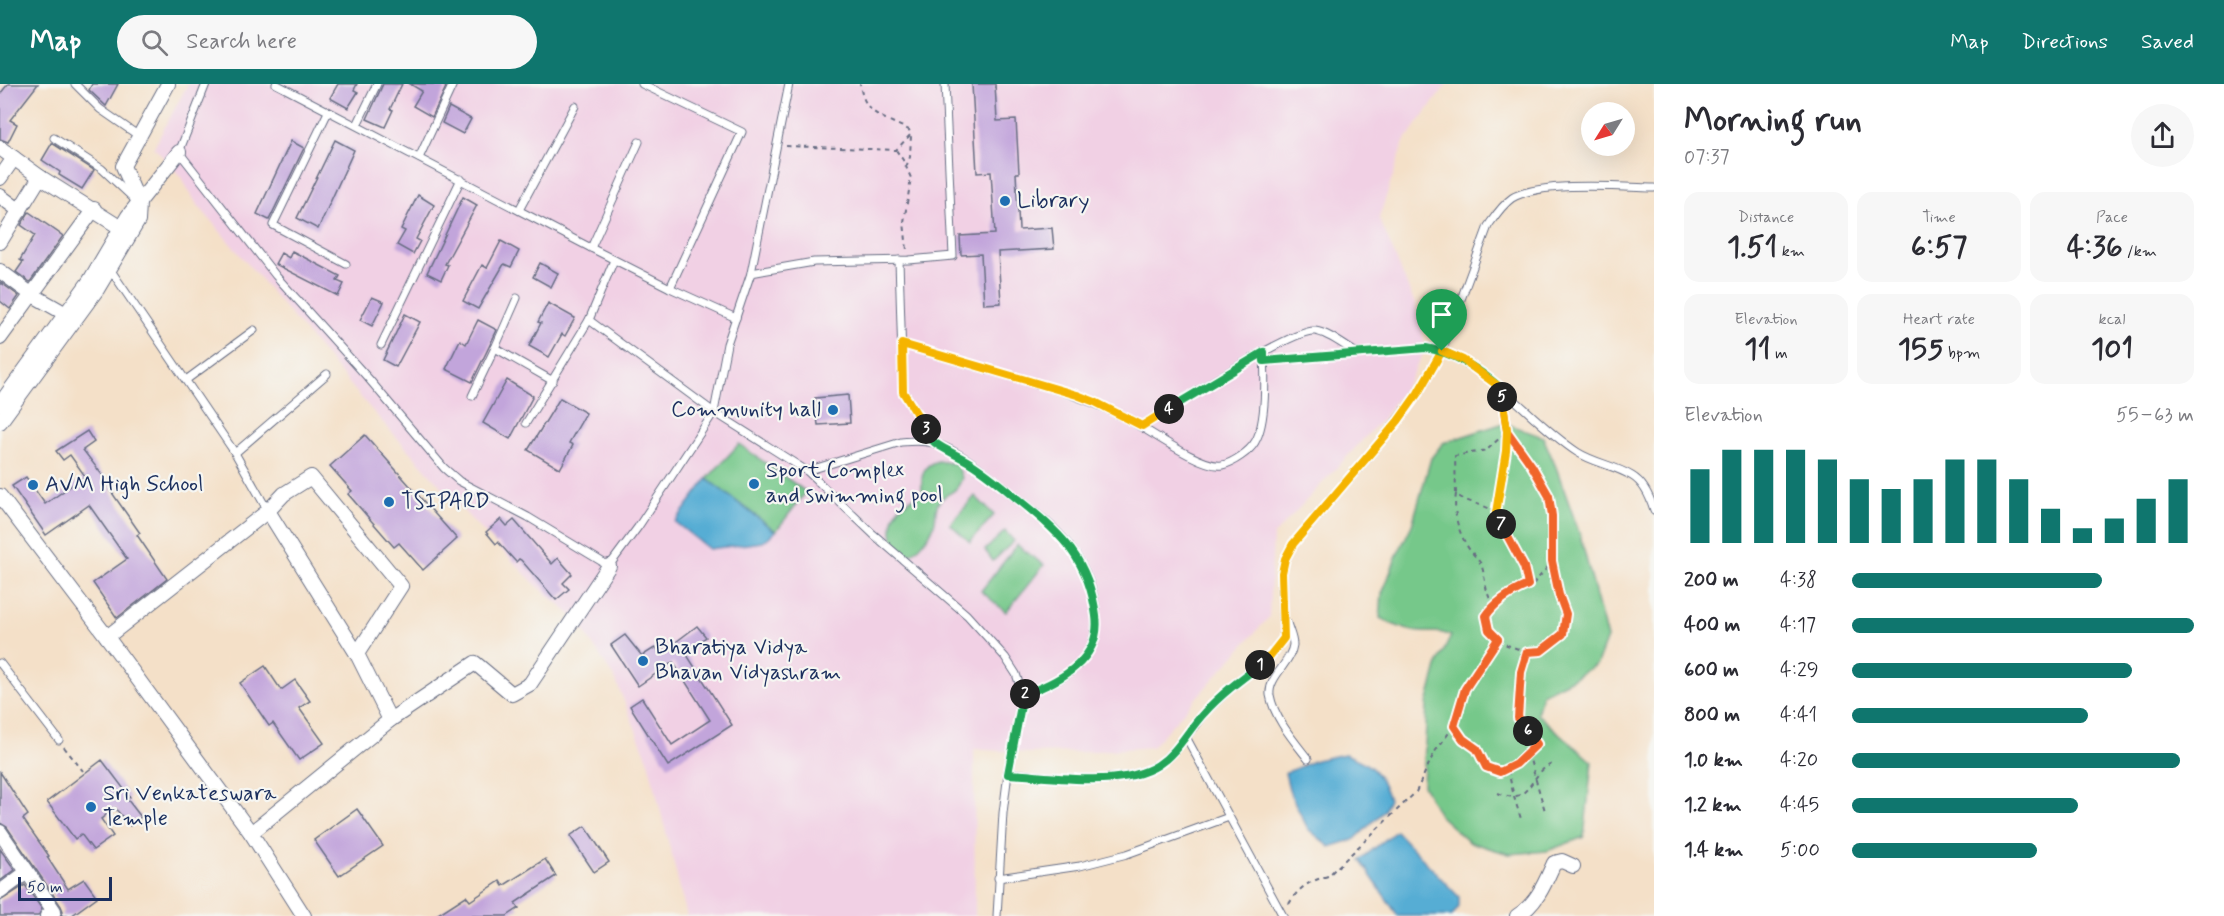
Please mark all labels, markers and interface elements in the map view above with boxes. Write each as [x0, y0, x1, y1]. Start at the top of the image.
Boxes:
search box [117, 15, 537, 69]
text: Map [30, 24, 81, 61]
icon: search [138, 26, 171, 59]
text: Search here [186, 28, 297, 56]
text: Map [1950, 28, 1989, 56]
text: Directions [2022, 28, 2108, 56]
text: Saved [2141, 28, 2194, 56]
text: Morning run [1684, 99, 1862, 143]
north arrow [1581, 102, 1635, 156]
map controls [1581, 102, 1635, 156]
button: share [2131, 104, 2194, 167]
text: 07:37 [1684, 144, 1730, 171]
place label: Library [1017, 187, 1089, 215]
marker: Library [998, 194, 1012, 208]
text: Distance [1738, 207, 1794, 228]
text: Time [1922, 207, 1956, 228]
text: Pace [2096, 207, 2128, 228]
text: 1.51 [1727, 228, 1777, 267]
text: 6:57 [1911, 228, 1967, 267]
text: 4:36 [2067, 228, 2122, 267]
text: km [1777, 241, 1805, 262]
text: /km [2122, 241, 2157, 262]
pin [1416, 289, 1467, 351]
icon: arrive [1425, 298, 1458, 331]
text: Elevation [1735, 309, 1798, 330]
text: Heart rate [1903, 309, 1975, 330]
text: kcal [2099, 309, 2125, 330]
text: 11 [1744, 330, 1771, 369]
text: 155 [1898, 330, 1944, 369]
text: 101 [2091, 330, 2133, 369]
text: m [1771, 343, 1788, 364]
text: bpm [1944, 343, 1980, 364]
pin: 5 [1487, 382, 1517, 412]
text: 5 [1497, 386, 1507, 407]
pin: 4 [1154, 394, 1184, 424]
place label: Community hall [671, 396, 821, 424]
text: 4 [1164, 398, 1174, 419]
text: Elevation [1684, 402, 1763, 429]
text: 55–63 m [2116, 402, 2194, 429]
marker: Community hall [826, 403, 840, 417]
pin: 3 [911, 414, 941, 444]
text: 3 [922, 418, 930, 439]
place label: Sport Complex and swimming pool [766, 457, 943, 513]
place label: AVM High School [45, 471, 204, 500]
marker: Sport Complex and swimming pool [747, 477, 761, 491]
marker: AVM High School [26, 478, 40, 492]
place label: TSIPARD [401, 488, 490, 516]
marker: TSIPARD [382, 495, 396, 509]
pin: 7 [1486, 509, 1516, 539]
text: 7 [1496, 513, 1506, 534]
text: 200 m [1684, 567, 1739, 594]
text: 4:38 [1780, 567, 1817, 594]
text: 400 m [1684, 612, 1740, 639]
text: 4:17 [1780, 612, 1816, 639]
place label: Bharatiya Vidya Bhavan Vidyashram [655, 634, 841, 687]
pin: 1 [1245, 650, 1275, 680]
marker: Bharatiya Vidya Bhavan Vidyashram [636, 654, 650, 668]
text: 1 [1256, 654, 1264, 675]
text: 600 m [1684, 657, 1739, 684]
text: 4:29 [1780, 657, 1819, 684]
pin: 2 [1010, 679, 1040, 709]
text: 2 [1021, 683, 1029, 704]
text: 800 m [1684, 702, 1740, 729]
text: 4:41 [1780, 702, 1817, 729]
pin: 6 [1513, 716, 1543, 746]
text: 6 [1524, 720, 1532, 741]
text: 1.0 km [1684, 747, 1743, 774]
text: 4:20 [1780, 747, 1818, 774]
place label: Sri Venkateswara Temple [103, 780, 277, 833]
text: 1.2 km [1684, 792, 1741, 819]
text: 4:45 [1780, 792, 1819, 819]
marker: Sri Venkateswara Temple [84, 800, 98, 814]
text: 1.4 km [1684, 837, 1743, 864]
text: 5:00 [1780, 837, 1820, 864]
scale bar [18, 874, 112, 902]
text: 50 m [27, 877, 63, 898]

